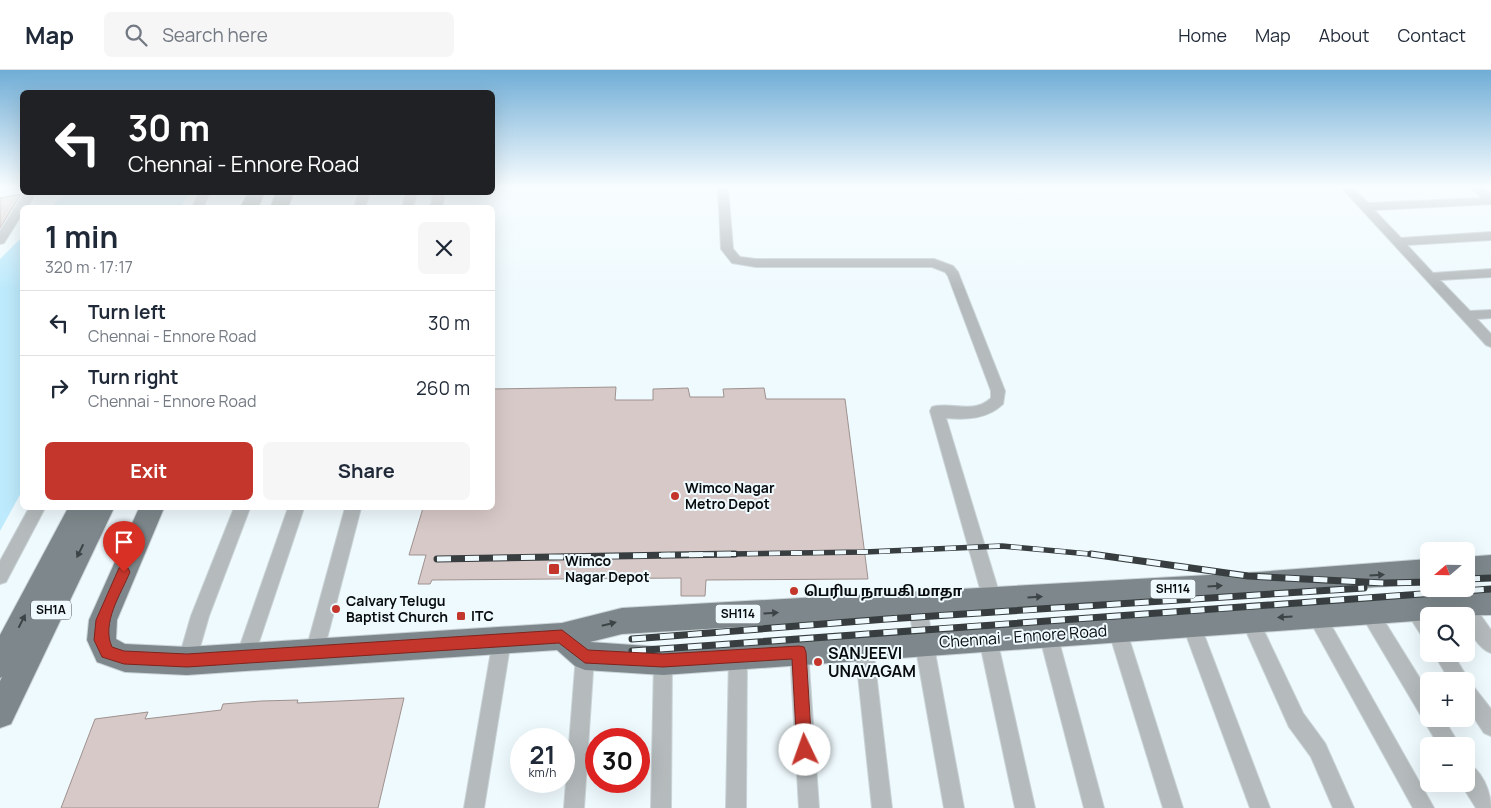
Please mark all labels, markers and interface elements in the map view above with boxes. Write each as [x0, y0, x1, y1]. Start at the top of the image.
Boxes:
search box [104, 12, 454, 57]
text: Map [25, 18, 74, 51]
icon: search [122, 21, 150, 49]
text: Search here [162, 22, 268, 48]
text: Home [1178, 23, 1227, 47]
text: Map [1255, 23, 1291, 47]
text: About [1319, 23, 1369, 47]
text: Contact [1397, 23, 1466, 47]
text: 30 m [128, 104, 210, 152]
icon: left [45, 110, 110, 175]
text: Chennai - Ennore Road [128, 149, 360, 179]
text: 1 min [45, 216, 118, 257]
button: close [418, 222, 470, 274]
text: 320 m · 17:17 [45, 256, 133, 278]
text: Turn left [88, 299, 166, 325]
icon: left [45, 309, 73, 337]
text: 30 m [428, 310, 470, 336]
text: Chennai - Ennore Road [88, 325, 256, 347]
text: Turn right [88, 364, 178, 390]
icon: right [45, 374, 73, 402]
text: 260 m [416, 375, 470, 401]
text: Chennai - Ennore Road [88, 390, 256, 412]
button: Exit [45, 442, 253, 500]
button: Share [263, 442, 470, 500]
place label: Wimco Nagar Metro Depot [685, 478, 775, 513]
marker: Wimco Nagar Metro Depot [669, 490, 681, 502]
pin [103, 521, 145, 572]
icon: arrive [110, 528, 138, 556]
north arrow [1420, 542, 1475, 598]
map controls [1420, 542, 1475, 792]
one-way arrow [76, 544, 84, 558]
place label: Wimco Nagar Depot [565, 551, 650, 586]
marker: Wimco Nagar Depot [547, 562, 561, 576]
one-way arrow [1369, 571, 1385, 579]
road number: SH114 [1150, 579, 1196, 598]
place label: பெரிய நாயகி மாதா [804, 581, 962, 601]
one-way arrow [1207, 582, 1223, 590]
marker: பெரிய நாயகி மாதா [788, 585, 800, 597]
place label: Calvary Telugu Baptist Church [346, 591, 448, 626]
one-way arrow [1027, 592, 1043, 600]
road number: SH1A [31, 600, 71, 620]
marker: Calvary Telugu Baptist Church [330, 603, 342, 615]
road number: SH114 [716, 604, 760, 624]
place label: ITC [471, 606, 494, 625]
button: search [1420, 607, 1475, 662]
one-way arrow [763, 608, 779, 616]
marker: ITC [455, 610, 467, 622]
one-way arrow [18, 613, 26, 628]
one-way arrow [1277, 614, 1293, 622]
street label: Chennai - Ennore Road [938, 619, 1108, 653]
one-way arrow [602, 620, 617, 628]
place label: SANJEEVI UNAVAGAM [828, 642, 916, 682]
marker: SANJEEVI UNAVAGAM [812, 656, 824, 668]
button: + [1420, 672, 1475, 727]
position arrow [778, 723, 830, 775]
speed limit sign: 30 [585, 728, 650, 793]
text: 21 [530, 737, 555, 772]
button: − [1420, 737, 1475, 792]
text: km/h [529, 764, 556, 781]

